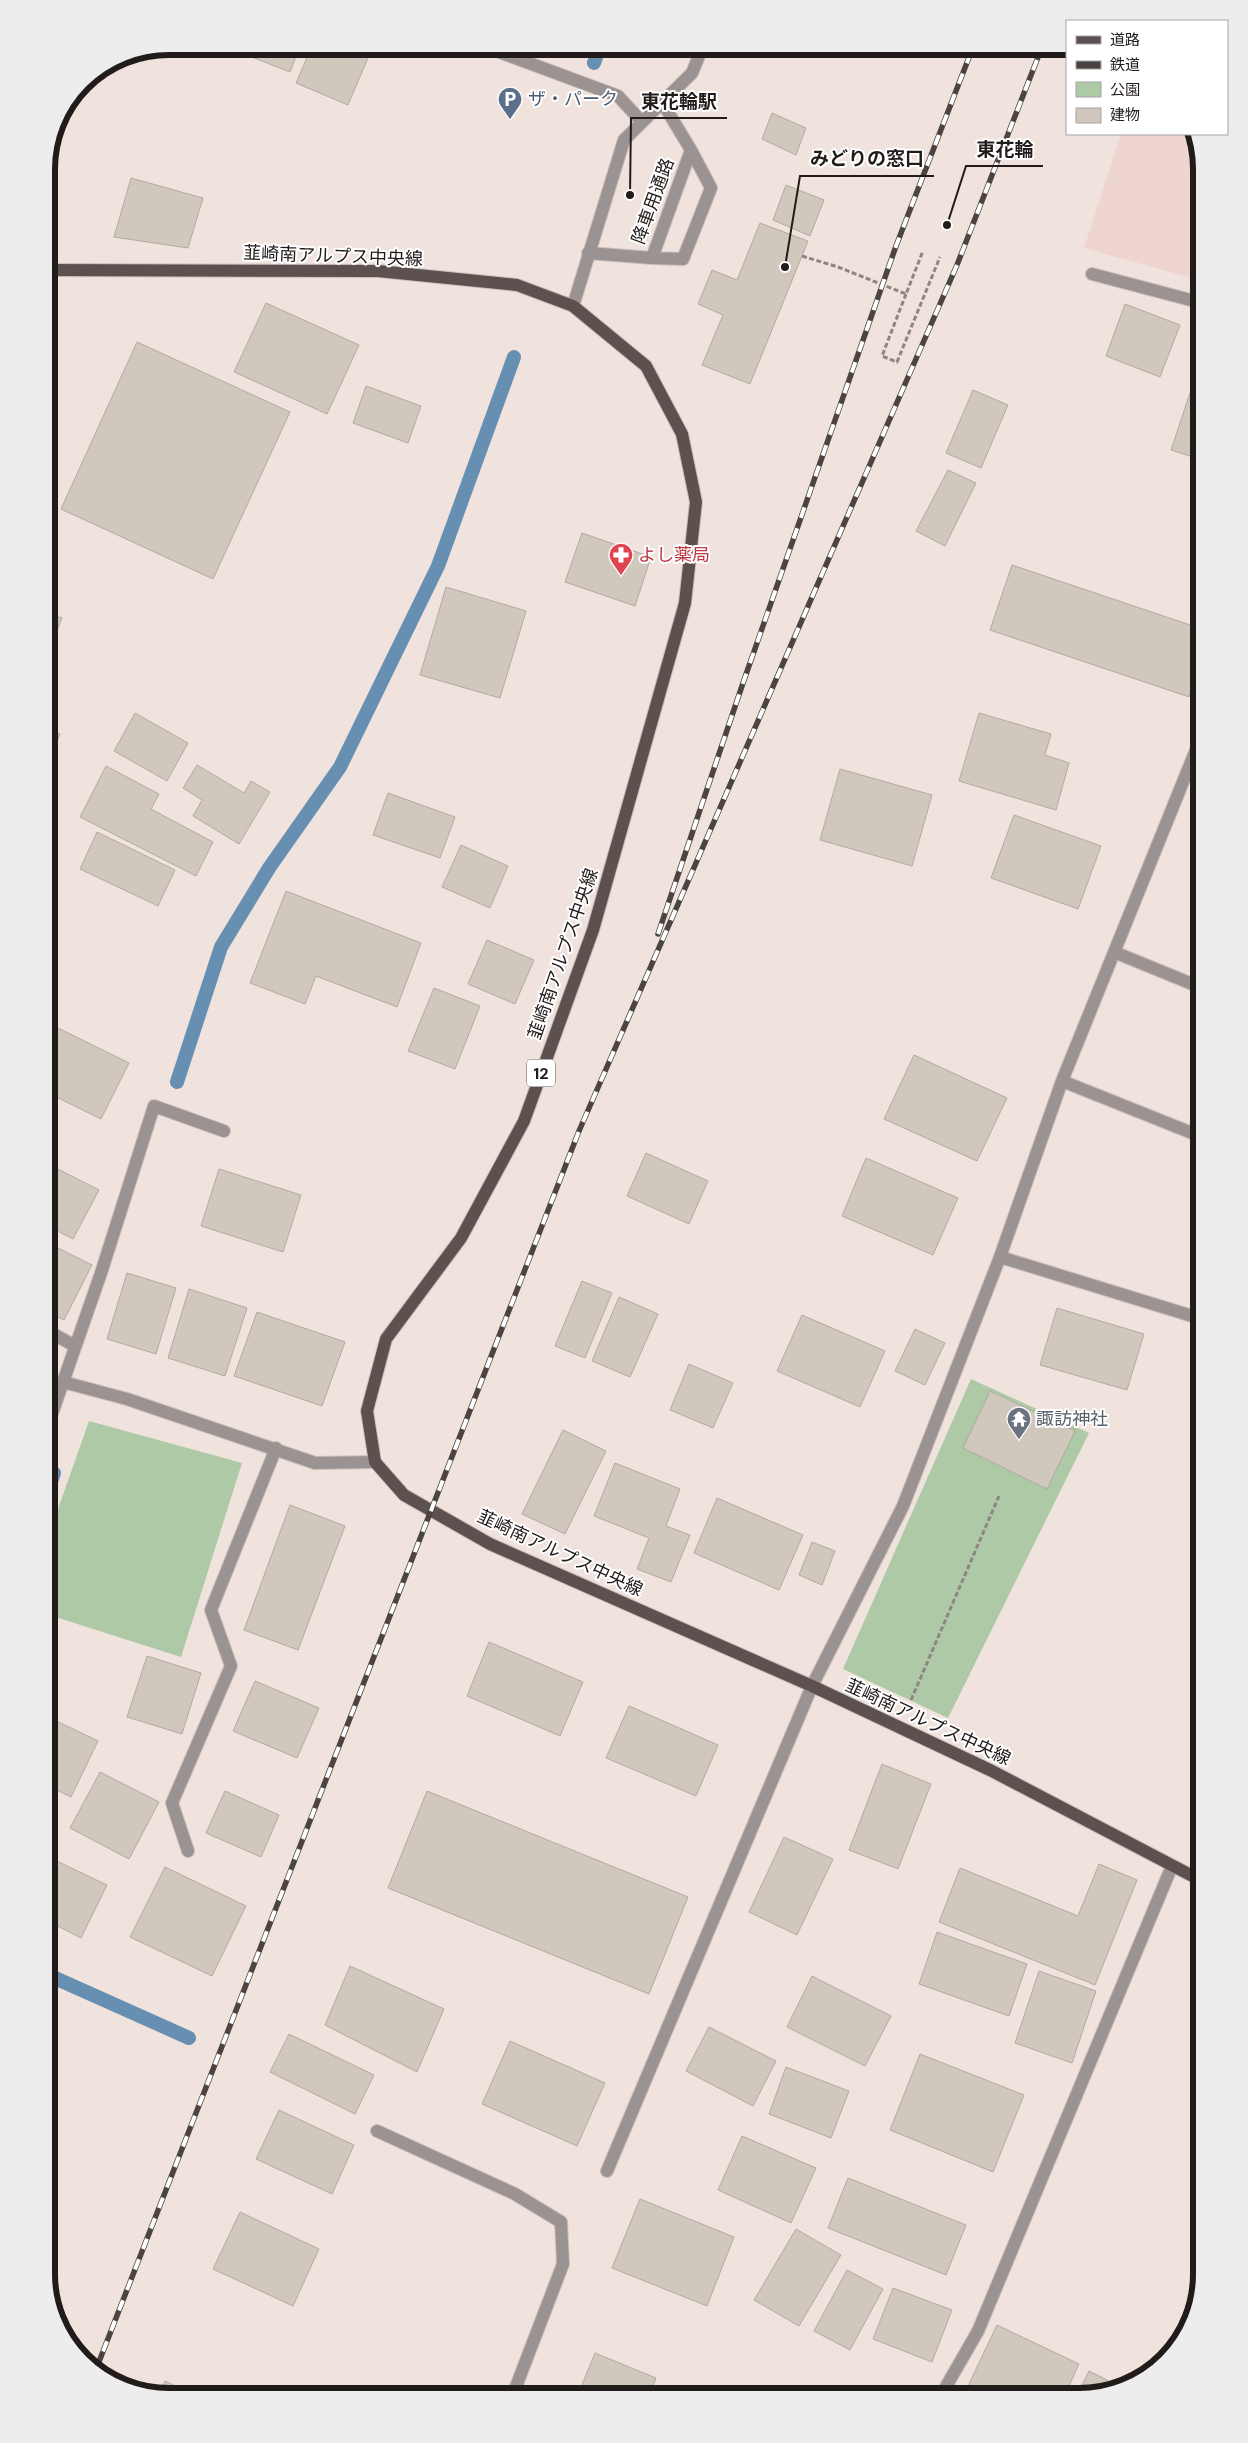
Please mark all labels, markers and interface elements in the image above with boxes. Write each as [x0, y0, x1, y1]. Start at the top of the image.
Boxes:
legend [1066, 20, 1228, 135]
text: 道路 [1110, 30, 1140, 50]
text: 鉄道 [1110, 55, 1140, 75]
text: 公園 [1110, 80, 1140, 100]
callout: 東花輪駅 [631, 84, 727, 118]
parking icon: ザ・パーク [497, 86, 523, 120]
place label: ザ・パーク [528, 87, 618, 111]
text: 東花輪駅 [641, 89, 717, 114]
text: 建物 [1110, 105, 1140, 125]
callout: 東花輪 [966, 132, 1043, 166]
text: 東花輪 [976, 137, 1034, 162]
callout: みどりの窓口 [800, 142, 934, 176]
text: みどりの窓口 [810, 146, 924, 171]
street label: 降車用通路 [626, 155, 680, 247]
street label: 韮崎南アルプス中央線 [243, 241, 423, 271]
pharmacy icon: よし薬局 [608, 542, 634, 576]
place label: よし薬局 [638, 543, 710, 567]
street label: 韮崎南アルプス中央線 [522, 865, 604, 1043]
road number: 12 [527, 1060, 555, 1086]
temple icon: 諏訪神社 [1006, 1406, 1032, 1440]
place label: 諏訪神社 [1036, 1407, 1108, 1431]
street label: 韮崎南アルプス中央線 [473, 1504, 647, 1602]
street label: 韮崎南アルプス中央線 [841, 1673, 1015, 1771]

